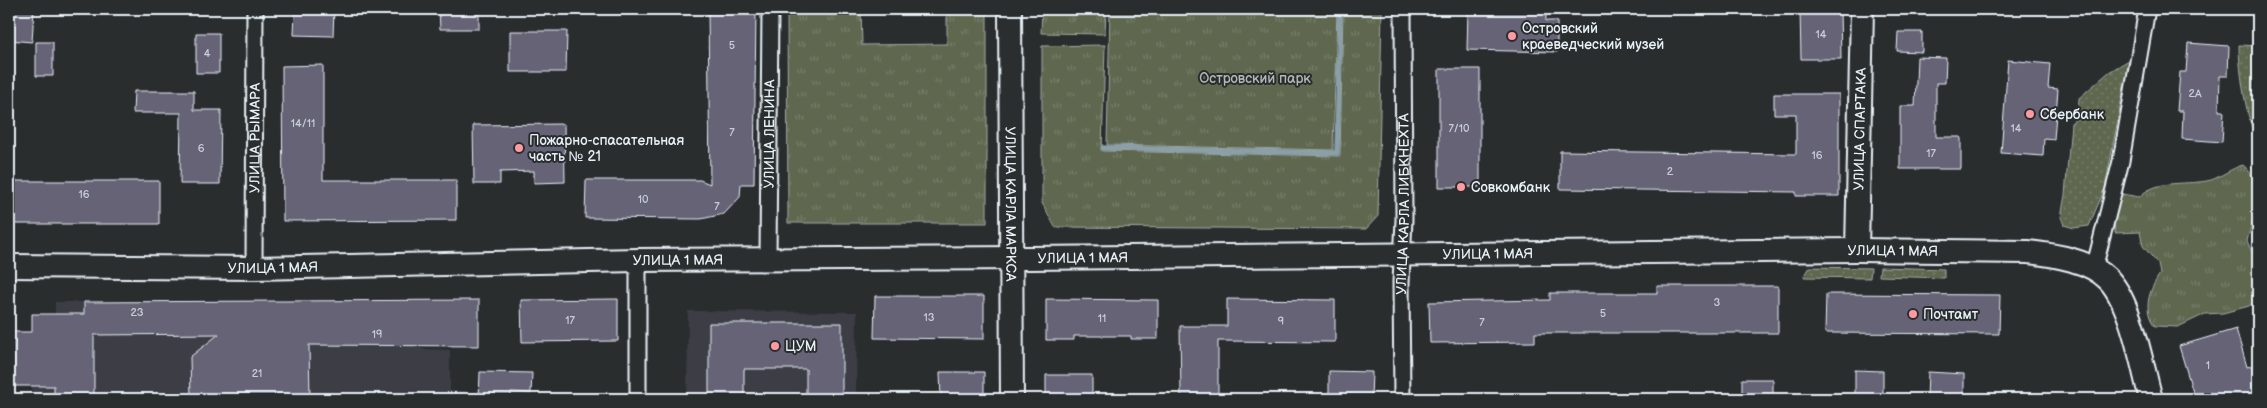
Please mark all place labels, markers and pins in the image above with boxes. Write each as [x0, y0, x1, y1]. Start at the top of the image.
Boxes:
place label: Островский краеведческий музей [1522, 20, 1664, 53]
marker: Островский краеведческий музей [1506, 30, 1518, 42]
place label: Сбербанк [2040, 106, 2105, 123]
marker: Сбербанк [2024, 108, 2036, 120]
place label: Пожарно-спасательная часть № 21 [529, 132, 684, 165]
marker: Пожарно-спасательная часть № 21 [513, 142, 525, 154]
place label: Совкомбанк [1471, 179, 1551, 196]
marker: Совкомбанк [1455, 181, 1467, 193]
place label: Почтамт [1923, 306, 1979, 323]
marker: Почтамт [1907, 308, 1919, 320]
place label: ЦУМ [785, 338, 817, 355]
marker: ЦУМ [769, 340, 781, 352]

